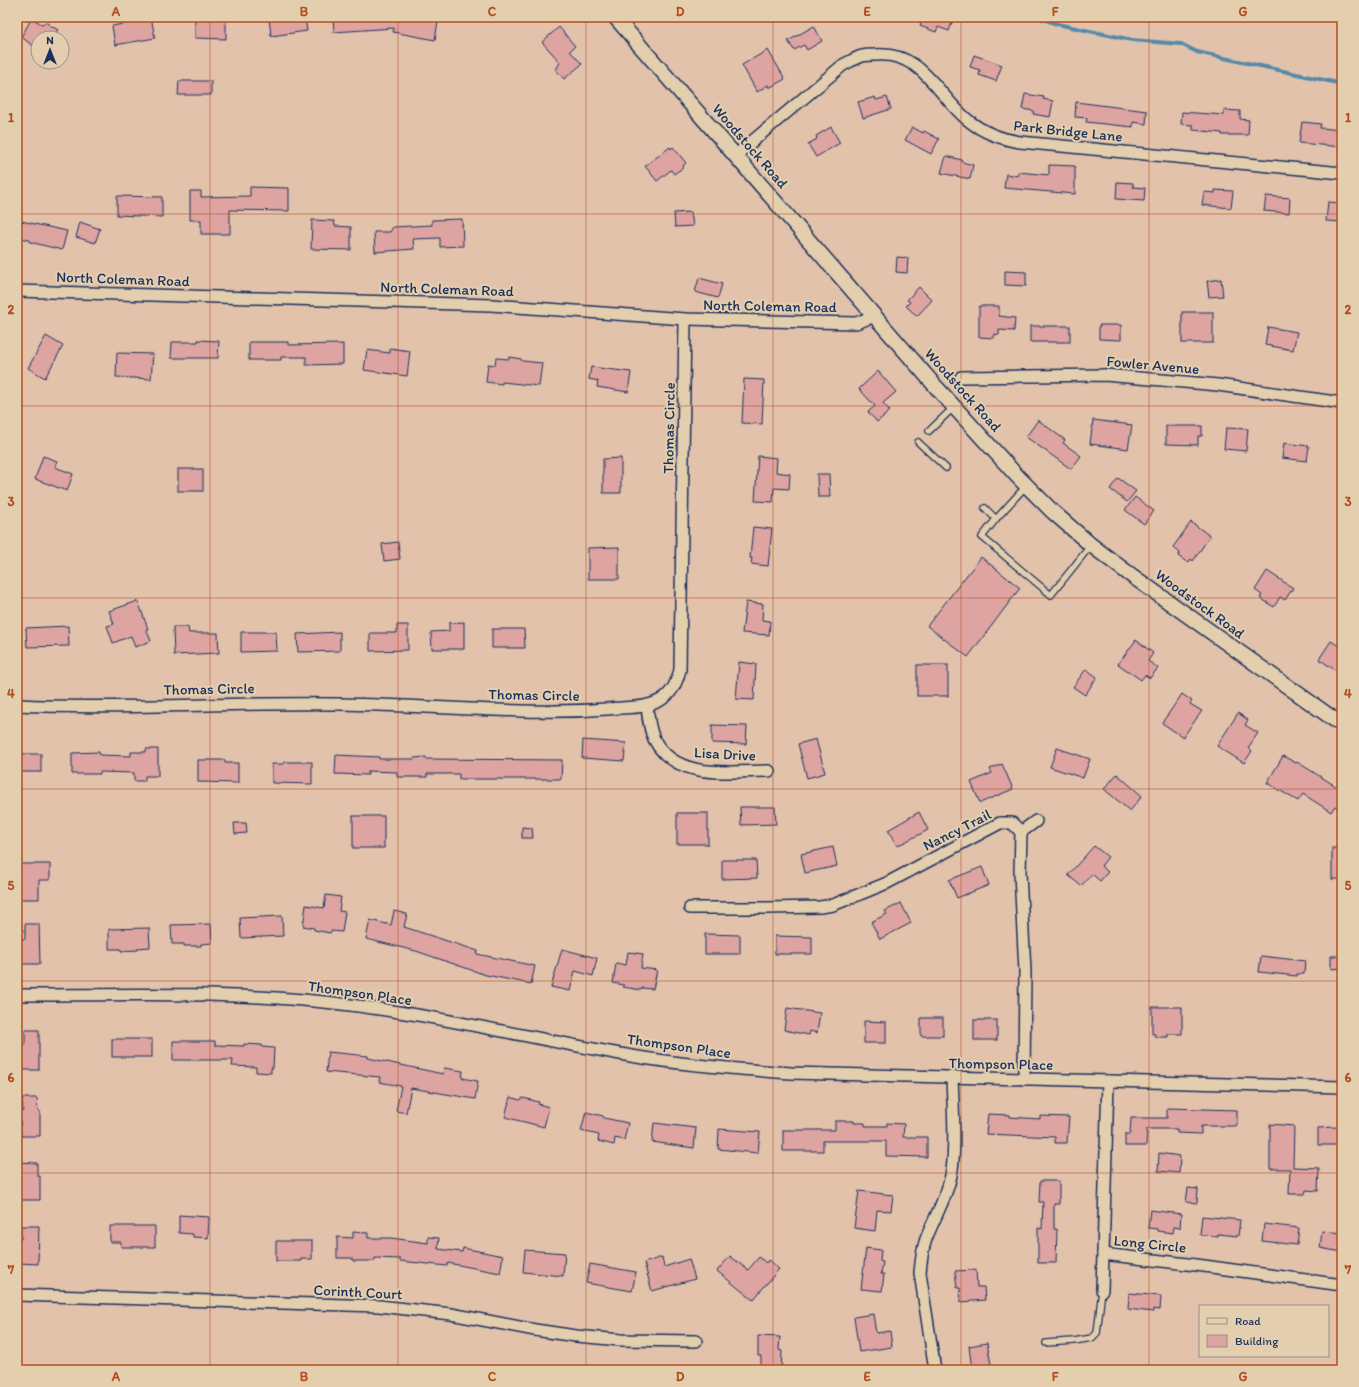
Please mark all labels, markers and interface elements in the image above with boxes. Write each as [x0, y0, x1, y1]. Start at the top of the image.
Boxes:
text: A [111, 4, 121, 19]
text: B [300, 4, 309, 19]
text: C [488, 4, 497, 19]
text: D [676, 4, 685, 19]
text: E [863, 4, 871, 19]
text: F [1052, 4, 1059, 19]
text: G [1239, 4, 1248, 19]
north arrow [30, 30, 70, 70]
text: N [46, 34, 54, 47]
street label: Woodstock Road [708, 100, 792, 192]
text: 1 [8, 110, 14, 125]
text: 1 [1345, 110, 1351, 125]
street label: Park Bridge Lane [1013, 116, 1123, 146]
street label: North Coleman Road [56, 268, 191, 290]
street label: North Coleman Road [380, 278, 515, 300]
street label: North Coleman Road [703, 296, 838, 316]
text: 2 [8, 302, 15, 317]
text: 2 [1345, 302, 1352, 317]
street label: Woodstock Road [921, 345, 1005, 435]
street label: Fowler Avenue [1106, 352, 1200, 378]
street label: Thomas Circle [659, 382, 679, 474]
text: 3 [7, 494, 15, 509]
text: 3 [1344, 494, 1352, 509]
street label: Woodstock Road [1152, 566, 1248, 642]
street label: Thomas Circle [163, 679, 255, 699]
street label: Thomas Circle [488, 685, 580, 705]
text: 4 [7, 686, 15, 701]
text: 4 [1344, 686, 1352, 701]
street label: Lisa Drive [694, 743, 756, 765]
street label: Nancy Trail [920, 805, 995, 855]
text: 5 [8, 878, 15, 893]
text: 5 [1345, 878, 1352, 893]
street label: Thompson Place [307, 977, 413, 1009]
street label: Thompson Place [626, 1030, 732, 1062]
street label: Thompson Place [949, 1054, 1053, 1074]
text: 6 [8, 1070, 15, 1085]
text: 6 [1345, 1070, 1352, 1085]
street label: Long Circle [1113, 1231, 1187, 1257]
text: 7 [7, 1262, 15, 1277]
text: 7 [1344, 1262, 1352, 1277]
street label: Corinth Court [313, 1281, 403, 1303]
legend [1199, 1305, 1329, 1357]
text: Road [1235, 1314, 1261, 1328]
text: Building [1235, 1334, 1279, 1348]
text: A [111, 1369, 121, 1384]
text: B [300, 1369, 309, 1384]
text: C [488, 1369, 497, 1384]
text: D [676, 1369, 685, 1384]
text: E [863, 1369, 871, 1384]
text: F [1052, 1369, 1059, 1384]
text: G [1239, 1369, 1248, 1384]

